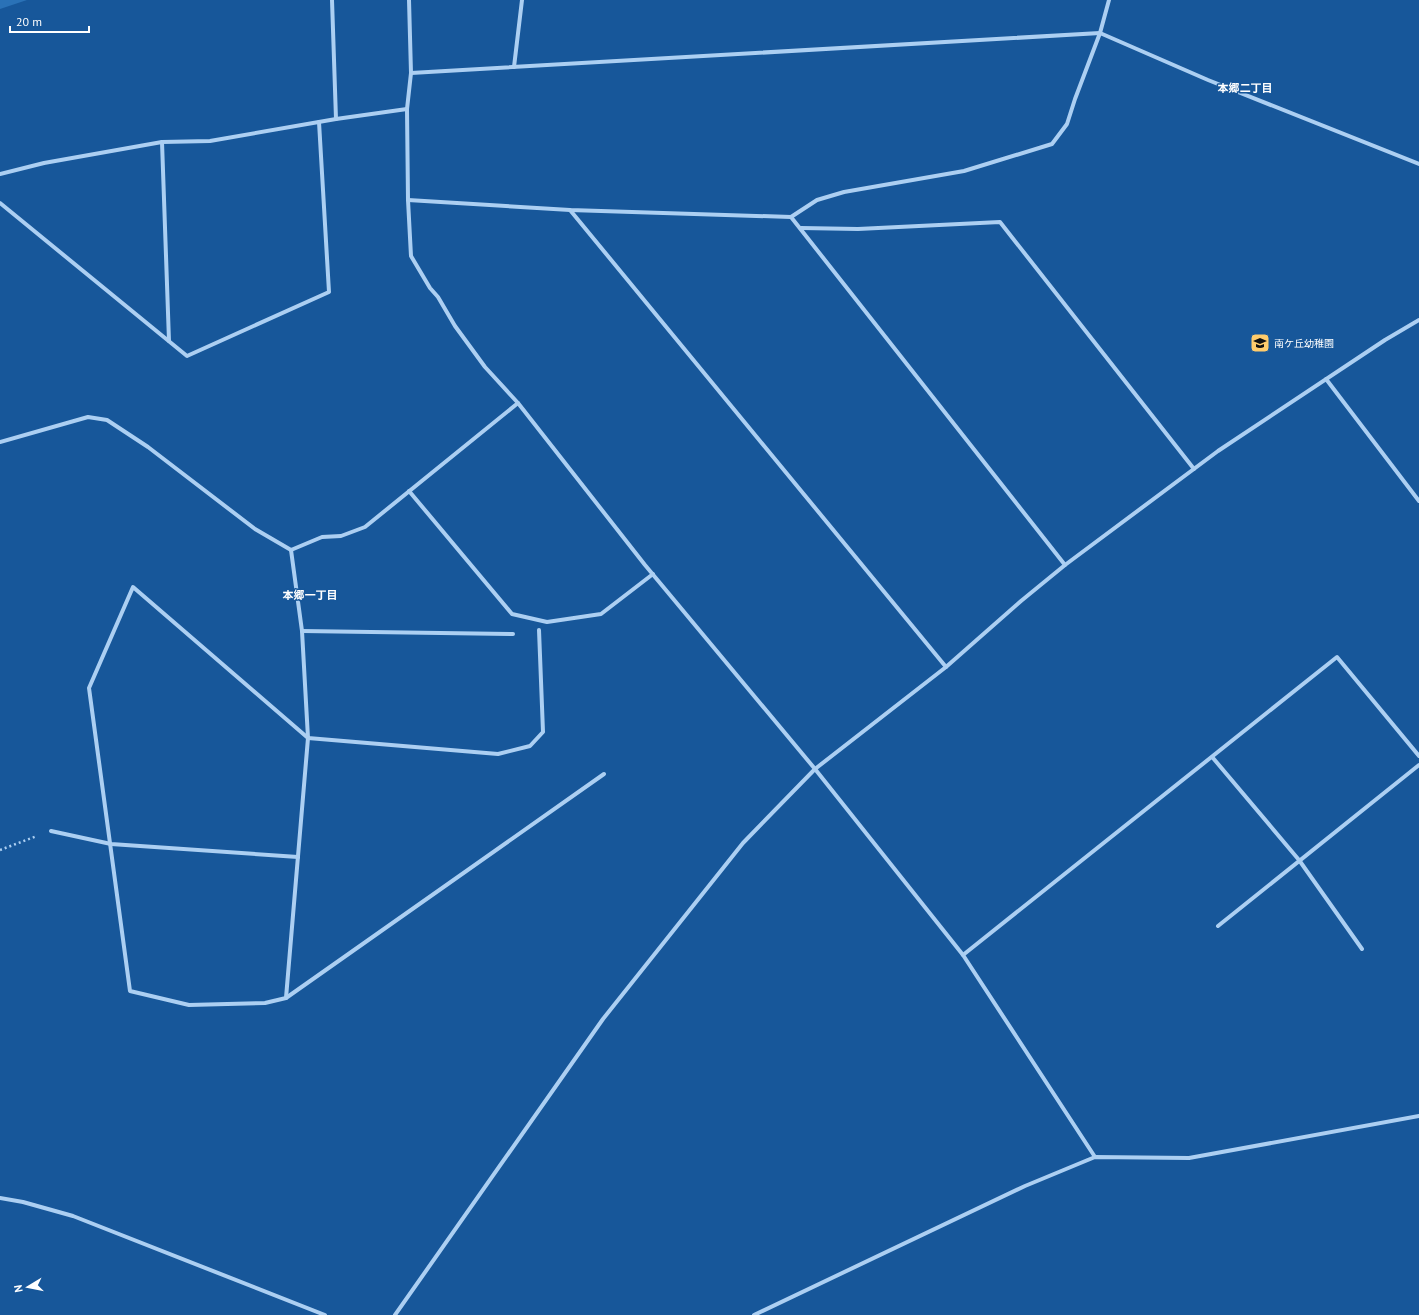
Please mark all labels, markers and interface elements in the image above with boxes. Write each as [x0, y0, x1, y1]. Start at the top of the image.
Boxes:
scale bar [10, 8, 89, 34]
text: 20 m [16, 14, 42, 29]
district label: 本郷二丁目 [1218, 81, 1273, 95]
school or university icon: 南ケ丘幼稚園 [1249, 332, 1271, 354]
place label: 南ケ丘幼稚園 [1274, 337, 1334, 350]
district label: 本郷一丁目 [283, 588, 338, 602]
north arrow [8, 1267, 48, 1307]
text: N [11, 1284, 26, 1294]

